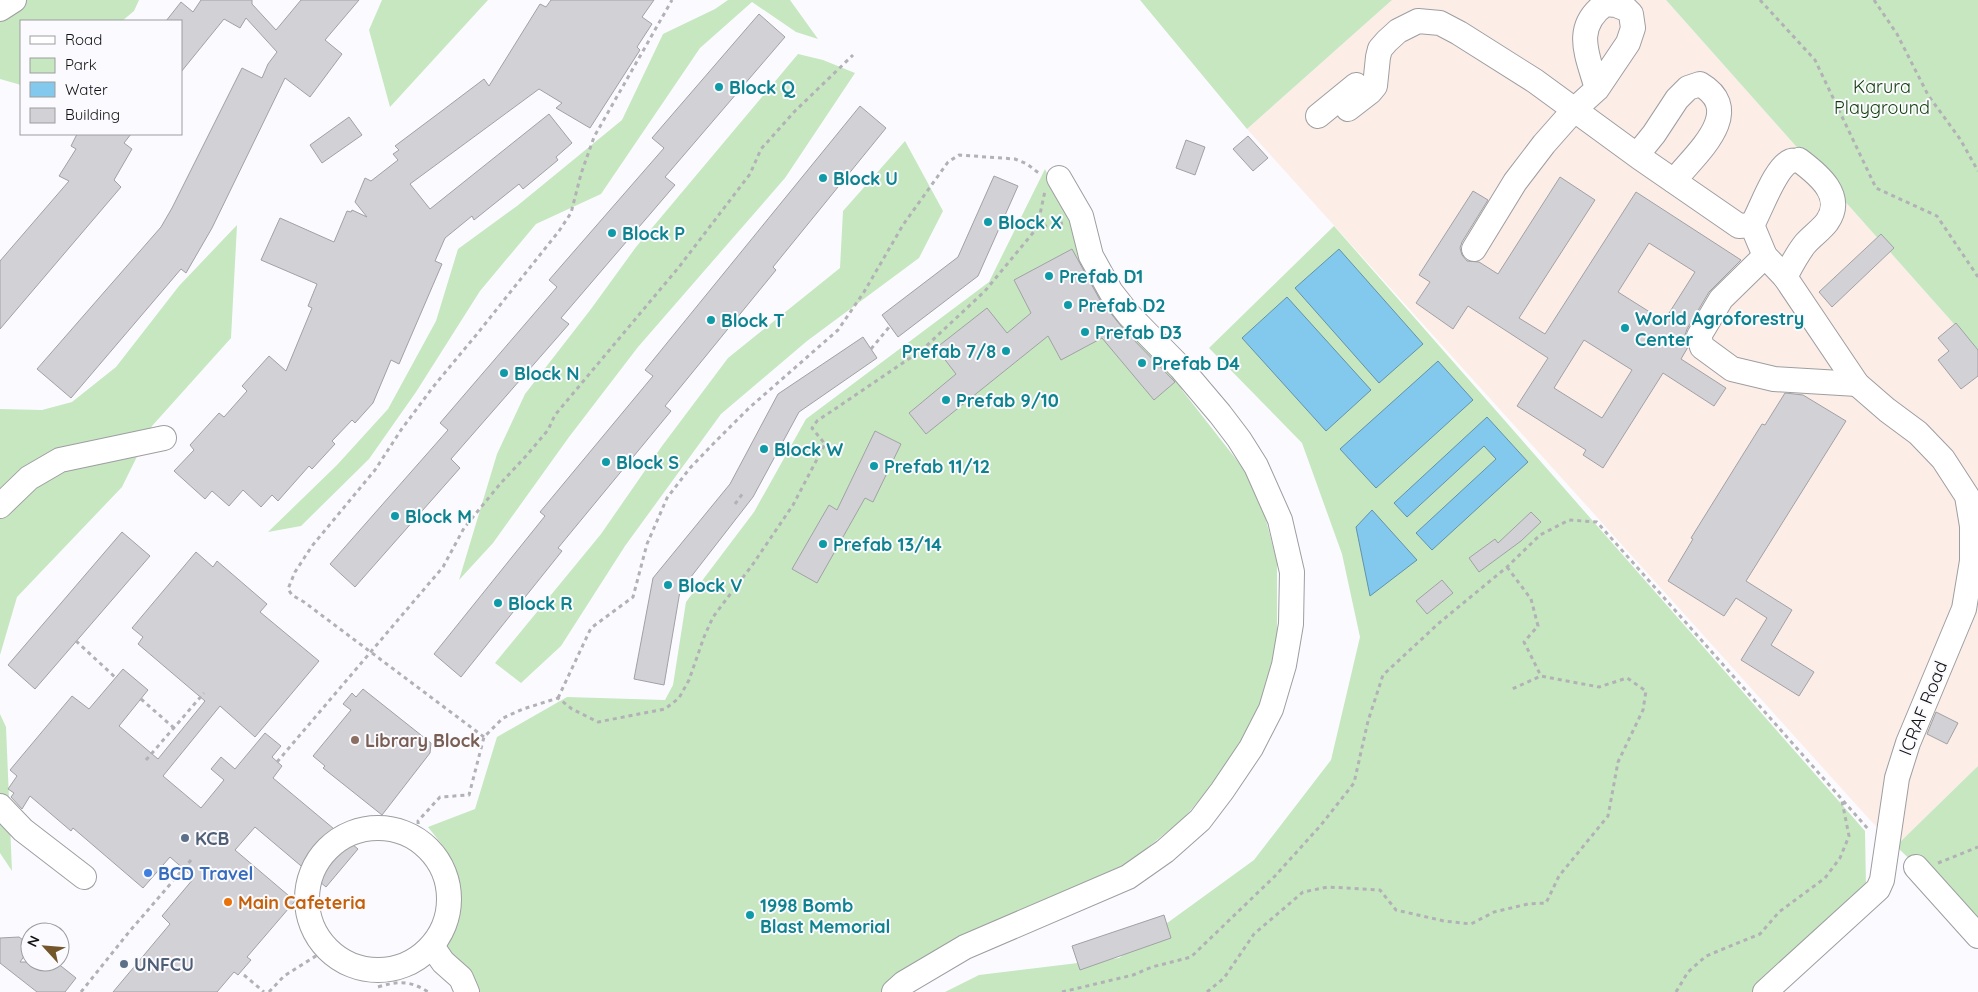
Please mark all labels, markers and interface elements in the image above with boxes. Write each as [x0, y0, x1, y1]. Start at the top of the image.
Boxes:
legend [20, 20, 182, 135]
text: Road [65, 30, 102, 49]
text: Park [65, 55, 97, 74]
park label: Karura Playground [1834, 75, 1930, 119]
place label: Block Q [729, 76, 796, 99]
text: Water [65, 80, 108, 99]
marker: Block Q [713, 81, 725, 93]
text: Building [65, 105, 120, 124]
place label: Block U [833, 167, 898, 190]
marker: Block U [817, 172, 829, 184]
place label: Block X [998, 211, 1062, 234]
marker: Block X [982, 216, 994, 228]
place label: Block P [622, 222, 685, 245]
marker: Block P [606, 227, 618, 239]
place label: Prefab D1 [1059, 265, 1143, 288]
marker: Prefab D1 [1043, 270, 1055, 282]
place label: Prefab D2 [1078, 294, 1166, 317]
marker: Prefab D2 [1062, 299, 1074, 311]
place label: World Agroforestry Center [1635, 307, 1804, 351]
place label: Block T [721, 309, 785, 332]
marker: Block T [705, 314, 717, 326]
place label: Prefab D3 [1095, 321, 1182, 344]
marker: World Agroforestry Center [1619, 322, 1631, 334]
marker: Prefab D3 [1079, 326, 1091, 338]
place label: Prefab 7/8 [902, 340, 996, 363]
marker: Prefab 7/8 [1000, 345, 1012, 357]
place label: Prefab D4 [1152, 352, 1240, 375]
marker: Prefab D4 [1136, 357, 1148, 369]
place label: Block N [514, 362, 580, 385]
marker: Block N [498, 367, 510, 379]
place label: Prefab 9/10 [956, 389, 1059, 412]
marker: Prefab 9/10 [940, 394, 952, 406]
place label: Block W [774, 438, 843, 461]
marker: Block W [758, 443, 770, 455]
place label: Block S [616, 451, 679, 474]
place label: Prefab 11/12 [884, 455, 990, 478]
marker: Block S [600, 456, 612, 468]
marker: Prefab 11/12 [868, 460, 880, 472]
place label: Block M [405, 505, 472, 528]
marker: Block M [389, 510, 401, 522]
place label: Prefab 13/14 [833, 533, 942, 556]
marker: Prefab 13/14 [817, 538, 829, 550]
place label: Block V [678, 574, 743, 597]
marker: Block V [662, 579, 674, 591]
place label: Block R [508, 592, 573, 615]
marker: Block R [492, 597, 504, 609]
street label: ICRAF Road [1894, 657, 1952, 759]
place label: Library Block [365, 729, 480, 752]
marker: Library Block [349, 734, 361, 746]
place label: KCB [195, 827, 230, 850]
marker: KCB [179, 832, 191, 844]
place label: BCD Travel [158, 862, 253, 885]
marker: BCD Travel [142, 867, 154, 879]
place label: Main Cafeteria [238, 891, 366, 914]
place label: 1998 Bomb Blast Memorial [760, 894, 890, 938]
marker: Main Cafeteria [222, 896, 234, 908]
marker: 1998 Bomb Blast Memorial [744, 909, 756, 921]
north arrow [20, 922, 70, 972]
text: N [23, 933, 44, 950]
place label: UNFCU [134, 953, 194, 976]
marker: UNFCU [118, 958, 130, 970]

